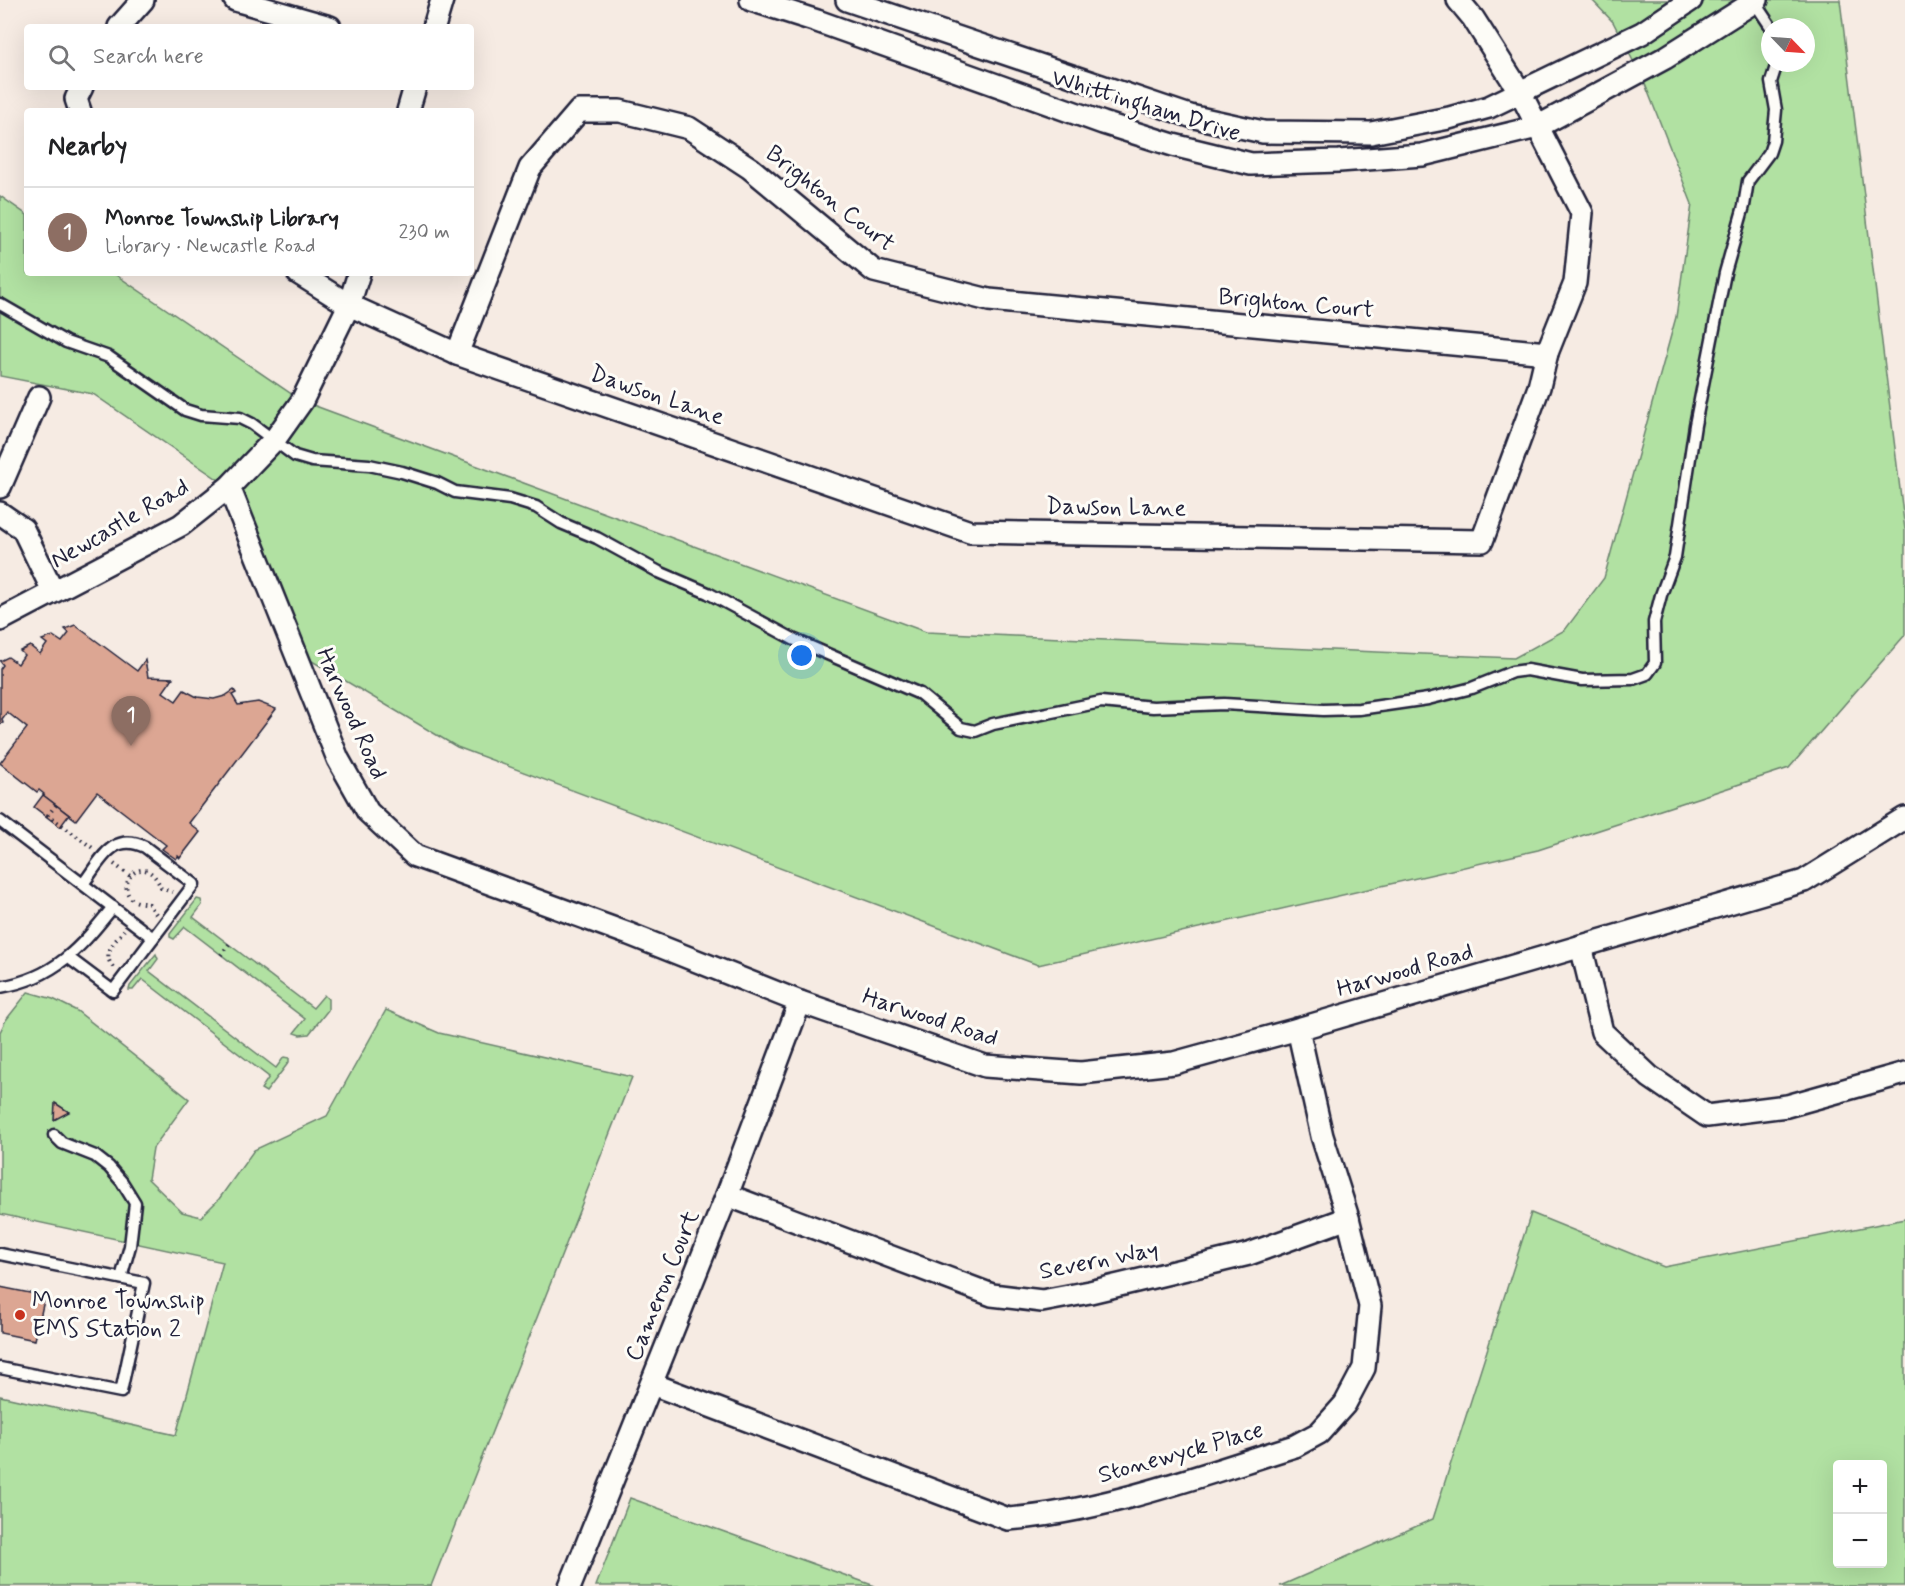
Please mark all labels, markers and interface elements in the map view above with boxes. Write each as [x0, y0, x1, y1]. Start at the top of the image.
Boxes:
north arrow [1761, 18, 1815, 72]
search box [24, 24, 474, 90]
icon: search [45, 41, 78, 74]
text: Search here [93, 43, 204, 71]
street label: Whittingham Drive [1047, 62, 1244, 152]
text: Nearby [48, 130, 127, 164]
street label: Brighton Court [758, 139, 901, 261]
text: Monroe Township Library [105, 205, 339, 233]
text: 1 [63, 219, 72, 246]
text: 230 m [398, 219, 450, 246]
text: Library · Newcastle Road [105, 233, 315, 260]
street label: Brighton Court [1217, 282, 1375, 328]
street label: Dawson Lane [586, 359, 728, 434]
street label: Newcastle Road [45, 472, 195, 576]
street label: Dawson Lane [1046, 491, 1187, 525]
your location [787, 641, 816, 670]
street label: Harwood Road [308, 643, 394, 785]
pin: 1 [112, 696, 150, 746]
street label: Harwood Road [1333, 937, 1477, 1005]
street label: Harwood Road [858, 982, 1002, 1054]
street label: Cameron Court [619, 1206, 707, 1366]
street label: Severn Way [1037, 1234, 1161, 1288]
place label: Monroe Township EMS Station 2 [32, 1286, 205, 1345]
marker: Monroe Township EMS Station 2 [13, 1308, 27, 1322]
street label: Stonewyck Place [1095, 1415, 1267, 1491]
map controls [1833, 1460, 1887, 1568]
button: + [1833, 1460, 1887, 1514]
button: − [1833, 1514, 1887, 1568]

